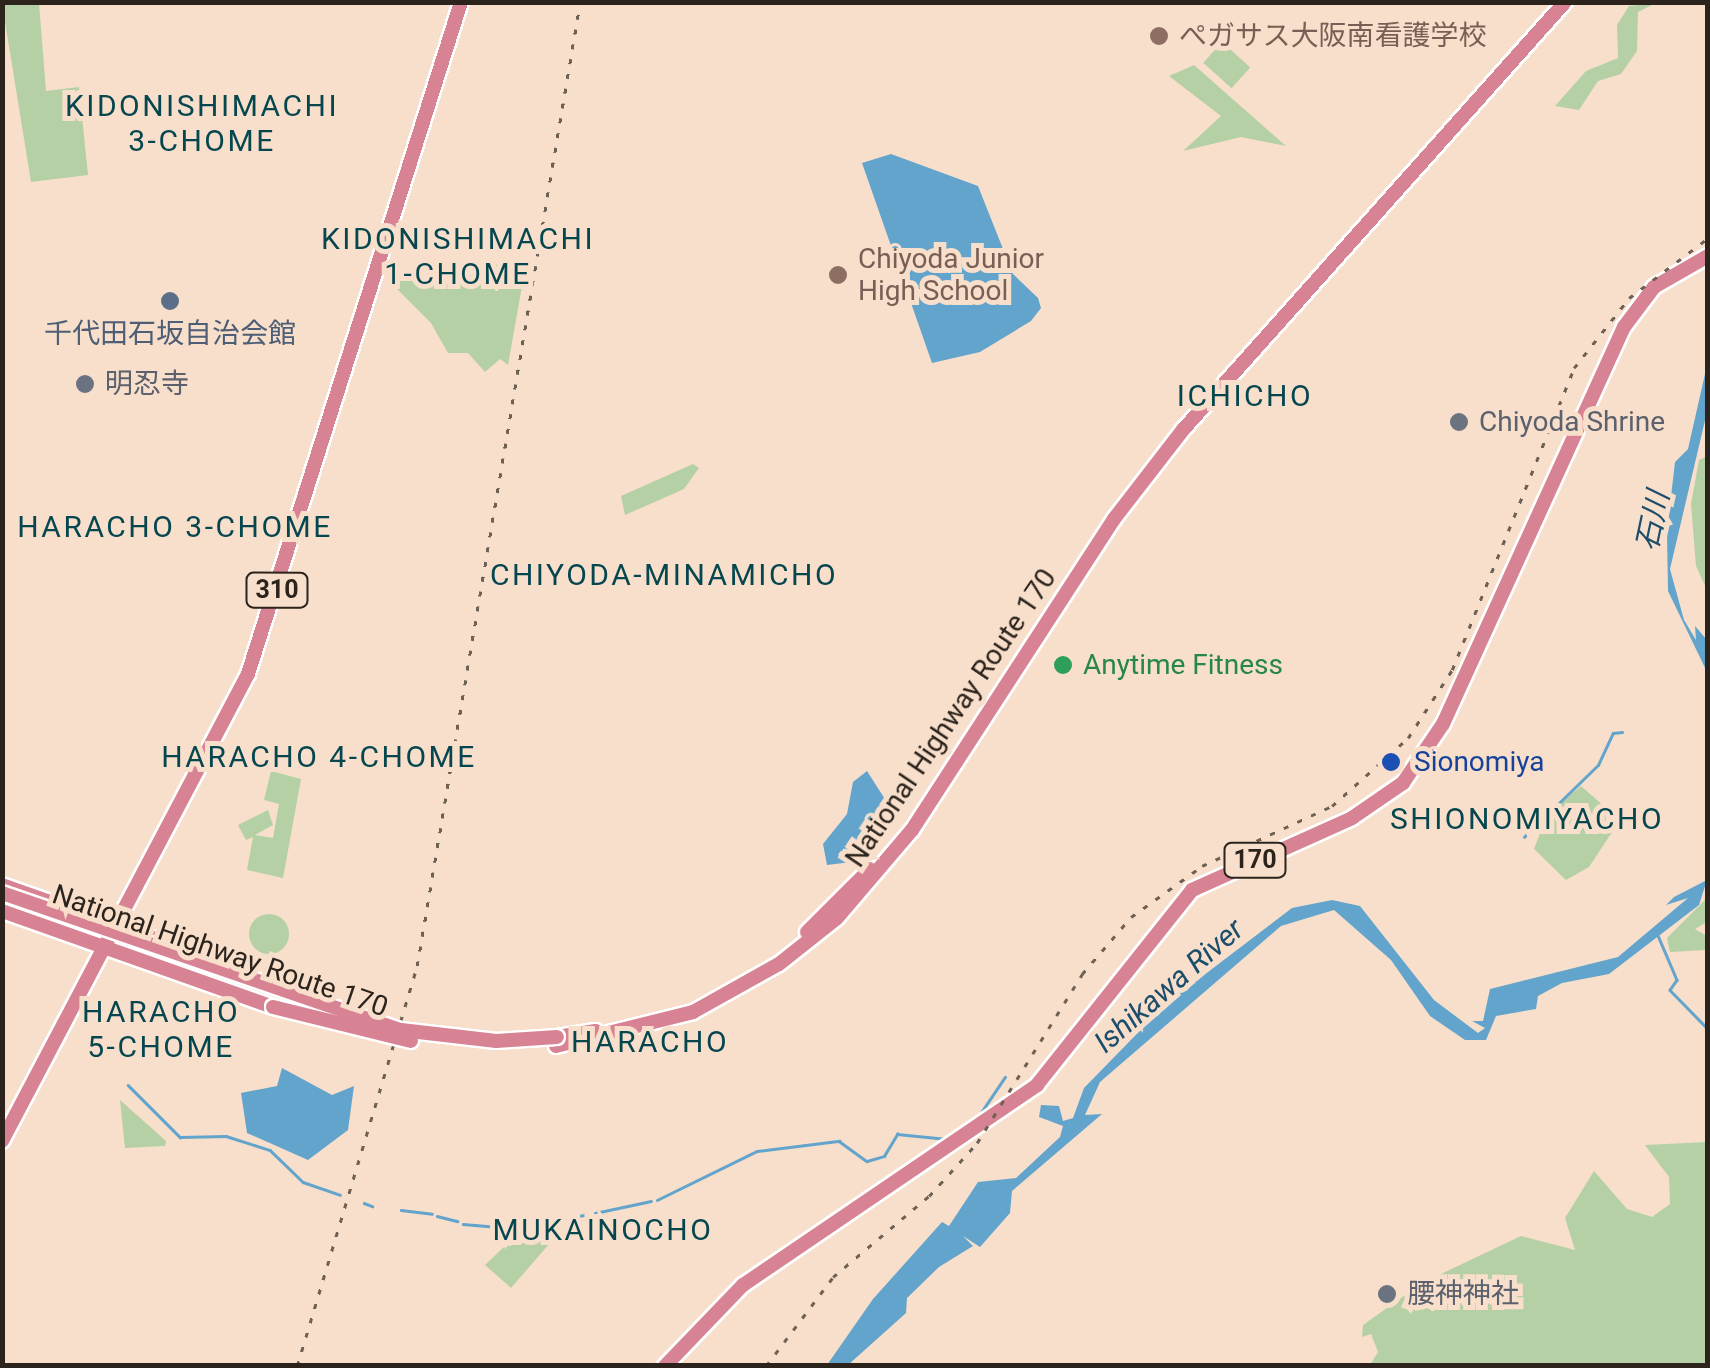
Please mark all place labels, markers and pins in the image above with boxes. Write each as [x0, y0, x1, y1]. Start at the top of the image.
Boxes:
place label: ぺガサス大阪南看護学校 [1179, 19, 1487, 53]
marker: ぺガサス大阪南看護学校 [1148, 25, 1170, 47]
place label: Chiyoda Junior High School [858, 242, 1044, 308]
marker: Chiyoda Junior High School [827, 264, 849, 286]
marker: 千代田石坂自治会館 [159, 290, 181, 312]
place label: 千代田石坂自治会館 [44, 317, 296, 351]
place label: 明忍寺 [105, 367, 189, 401]
marker: 明忍寺 [74, 373, 96, 395]
place label: Chiyoda Shrine [1479, 405, 1665, 439]
marker: Chiyoda Shrine [1448, 411, 1470, 433]
place label: Anytime Fitness [1083, 648, 1283, 682]
marker: Anytime Fitness [1052, 654, 1074, 676]
place label: Sionomiya [1414, 745, 1544, 779]
marker: Sionomiya [1378, 749, 1404, 775]
place label: 腰神神社 [1407, 1277, 1519, 1311]
marker: 腰神神社 [1376, 1283, 1398, 1305]

